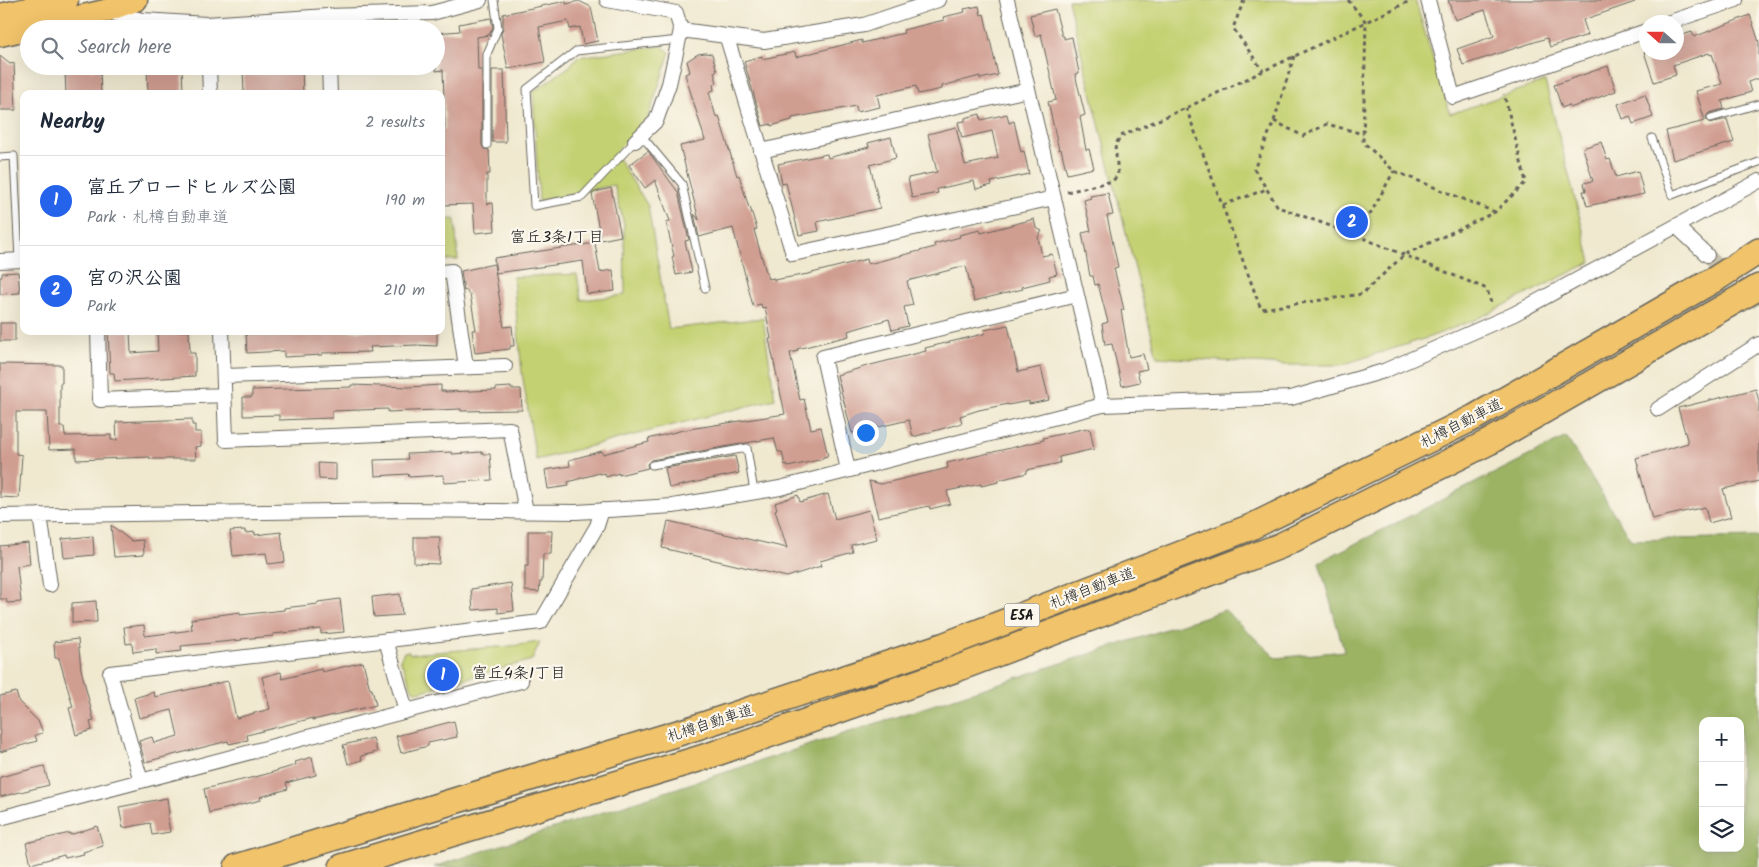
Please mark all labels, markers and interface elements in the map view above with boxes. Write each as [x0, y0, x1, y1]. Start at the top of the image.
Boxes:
north arrow [1639, 15, 1684, 60]
search box [20, 20, 445, 75]
text: Search here [78, 33, 172, 63]
icon: search [38, 34, 66, 62]
text: Nearby [40, 106, 105, 139]
text: 2 results [365, 110, 425, 135]
text: 富丘ブロードヒルズ公園 [87, 173, 296, 203]
text: 1 [54, 188, 58, 213]
text: 190 m [385, 188, 425, 213]
pin: 2 [1336, 203, 1368, 241]
text: Park · 札樽自動車道 [87, 205, 229, 230]
district label: 富丘3条1丁目 [510, 225, 604, 250]
text: 宮の沢公園 [87, 264, 182, 294]
text: 2 [51, 278, 61, 303]
text: 210 m [384, 278, 425, 303]
text: Park [87, 294, 116, 319]
street label: 札樽自動車道 [1416, 393, 1507, 455]
your location [853, 420, 879, 446]
street label: 札樽自動車道 [1046, 562, 1139, 616]
road number: E5A [1004, 604, 1040, 626]
pin: 1 [427, 656, 459, 694]
district label: 富丘4条1丁目 [472, 661, 566, 686]
street label: 札樽自動車道 [664, 699, 757, 749]
map controls [1699, 717, 1744, 852]
button: + [1699, 717, 1744, 762]
button: − [1699, 762, 1744, 807]
button: layers [1699, 807, 1744, 852]

